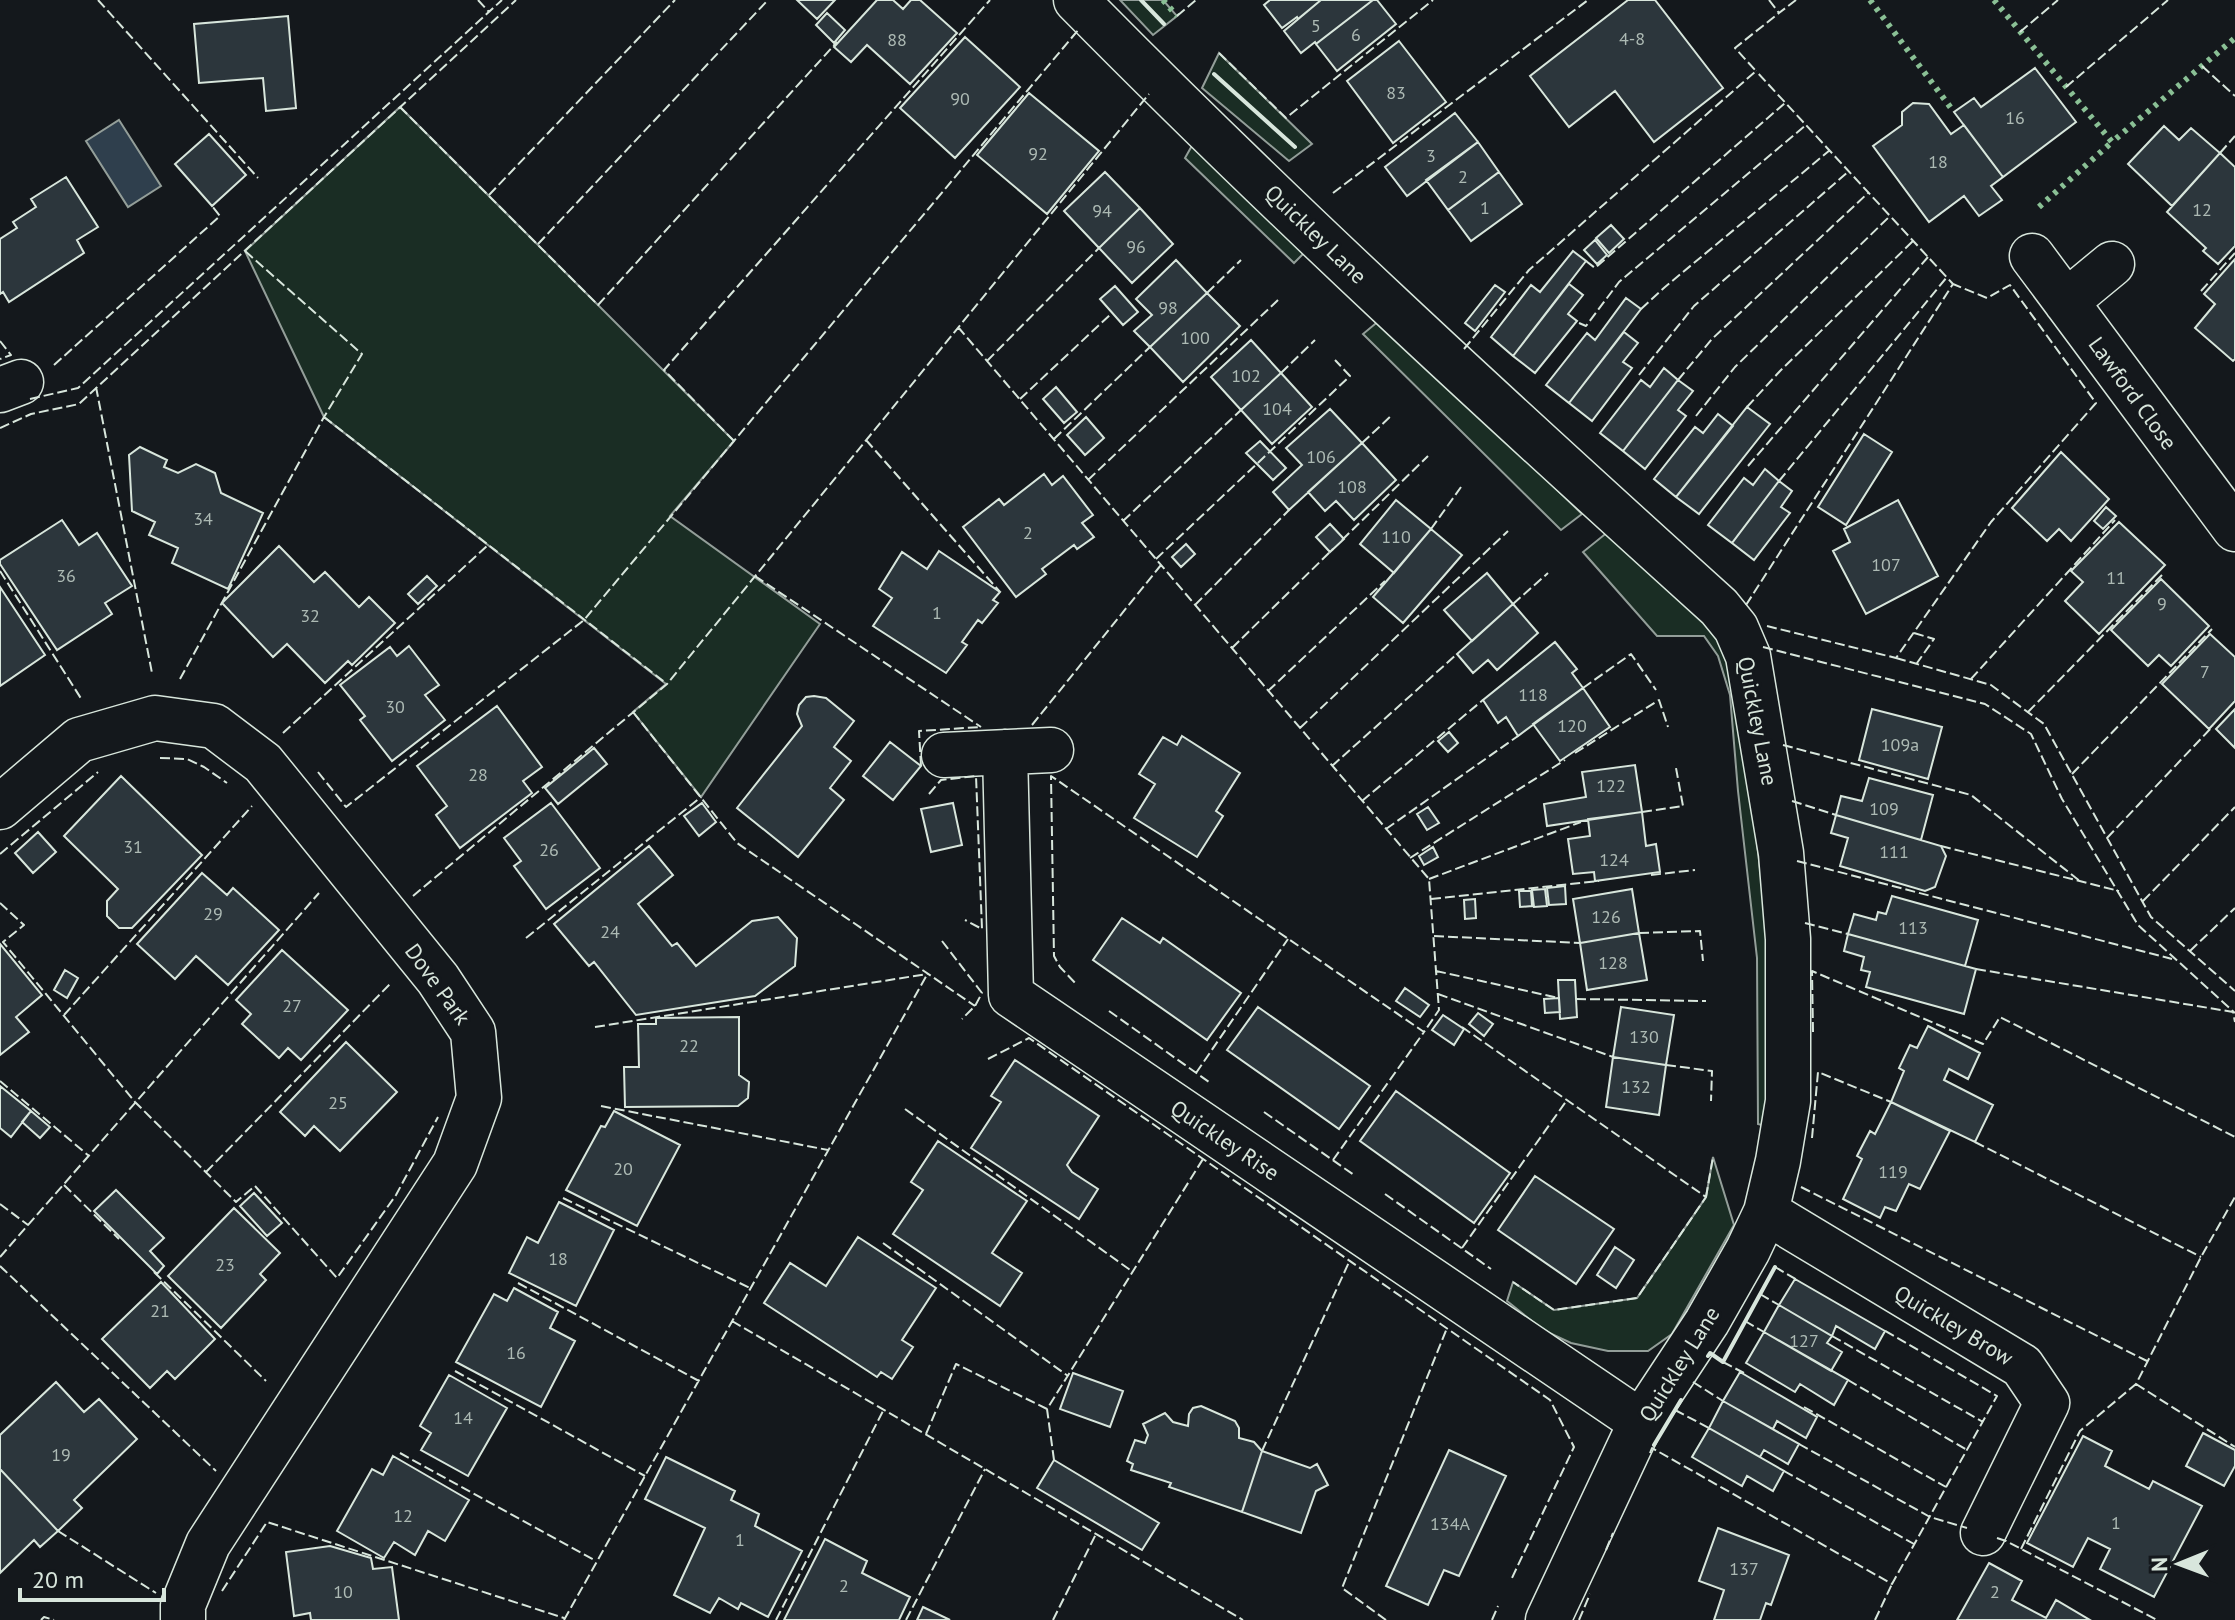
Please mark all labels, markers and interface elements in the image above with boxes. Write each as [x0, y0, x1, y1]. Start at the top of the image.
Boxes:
house number: 5 [1311, 14, 1321, 37]
house number: 6 [1351, 23, 1361, 46]
house number: 4-8 [1619, 27, 1645, 50]
house number: 88 [887, 28, 907, 51]
house number: 83 [1386, 81, 1406, 104]
house number: 90 [950, 87, 970, 110]
house number: 16 [2005, 106, 2025, 129]
house number: 92 [1028, 142, 1048, 165]
house number: 3 [1426, 144, 1436, 167]
house number: 18 [1928, 150, 1948, 173]
house number: 2 [1458, 165, 1468, 188]
street label: Quickley Lane [1259, 179, 1373, 289]
house number: 1 [1480, 196, 1490, 219]
house number: 12 [2192, 198, 2212, 221]
house number: 94 [1092, 199, 1112, 222]
house number: 96 [1126, 235, 1146, 258]
house number: 98 [1158, 296, 1178, 319]
house number: 100 [1180, 326, 1210, 349]
street label: Lawford Close [2083, 331, 2183, 455]
house number: 102 [1231, 364, 1261, 387]
house number: 104 [1262, 397, 1292, 420]
house number: 106 [1306, 445, 1336, 468]
house number: 108 [1337, 475, 1367, 498]
house number: 34 [193, 507, 213, 530]
house number: 2 [1023, 521, 1033, 544]
house number: 110 [1381, 525, 1411, 548]
house number: 107 [1871, 553, 1901, 576]
house number: 36 [56, 564, 76, 587]
house number: 11 [2106, 566, 2126, 589]
house number: 9 [2157, 592, 2167, 615]
house number: 1 [932, 601, 942, 624]
house number: 32 [300, 604, 320, 627]
street label: Quickley Lane [1732, 654, 1784, 788]
house number: 7 [2200, 660, 2210, 683]
house number: 118 [1518, 683, 1548, 706]
house number: 30 [385, 695, 405, 718]
house number: 120 [1557, 714, 1587, 737]
house number: 109a [1881, 733, 1919, 756]
house number: 28 [468, 763, 488, 786]
house number: 122 [1596, 774, 1626, 797]
house number: 109 [1869, 797, 1899, 820]
house number: 31 [123, 835, 143, 858]
house number: 26 [539, 838, 559, 861]
house number: 111 [1879, 840, 1909, 863]
house number: 124 [1599, 848, 1629, 871]
house number: 29 [203, 902, 223, 925]
house number: 126 [1591, 905, 1621, 928]
house number: 113 [1898, 916, 1928, 939]
house number: 24 [600, 920, 620, 943]
street label: Dove Park [399, 938, 477, 1031]
house number: 128 [1598, 951, 1628, 974]
house number: 27 [282, 994, 302, 1017]
house number: 130 [1629, 1025, 1659, 1048]
house number: 22 [679, 1034, 699, 1057]
house number: 132 [1621, 1075, 1651, 1098]
house number: 25 [328, 1091, 348, 1114]
street label: Quickley Rise [1165, 1093, 1285, 1187]
house number: 20 [613, 1157, 633, 1180]
house number: 119 [1878, 1160, 1908, 1183]
house number: 18 [548, 1247, 568, 1270]
house number: 23 [215, 1253, 235, 1276]
street label: Quickley Brow [1889, 1279, 2019, 1371]
house number: 21 [150, 1299, 170, 1322]
street label: Quickley Lane [1632, 1301, 1726, 1427]
house number: 127 [1789, 1329, 1819, 1352]
house number: 16 [506, 1341, 526, 1364]
house number: 14 [453, 1406, 473, 1429]
house number: 19 [51, 1443, 71, 1466]
house number: 12 [393, 1504, 413, 1527]
house number: 1 [2111, 1511, 2121, 1534]
house number: 134A [1430, 1512, 1470, 1535]
north arrow [2139, 1524, 2219, 1604]
house number: 1 [735, 1528, 745, 1551]
scale bar [20, 1552, 164, 1602]
house number: 137 [1729, 1557, 1759, 1580]
text: N [2145, 1557, 2173, 1572]
text: 20 m [32, 1564, 84, 1595]
house number: 2 [839, 1574, 849, 1597]
house number: 10 [333, 1580, 353, 1603]
house number: 2 [1990, 1580, 2000, 1603]

